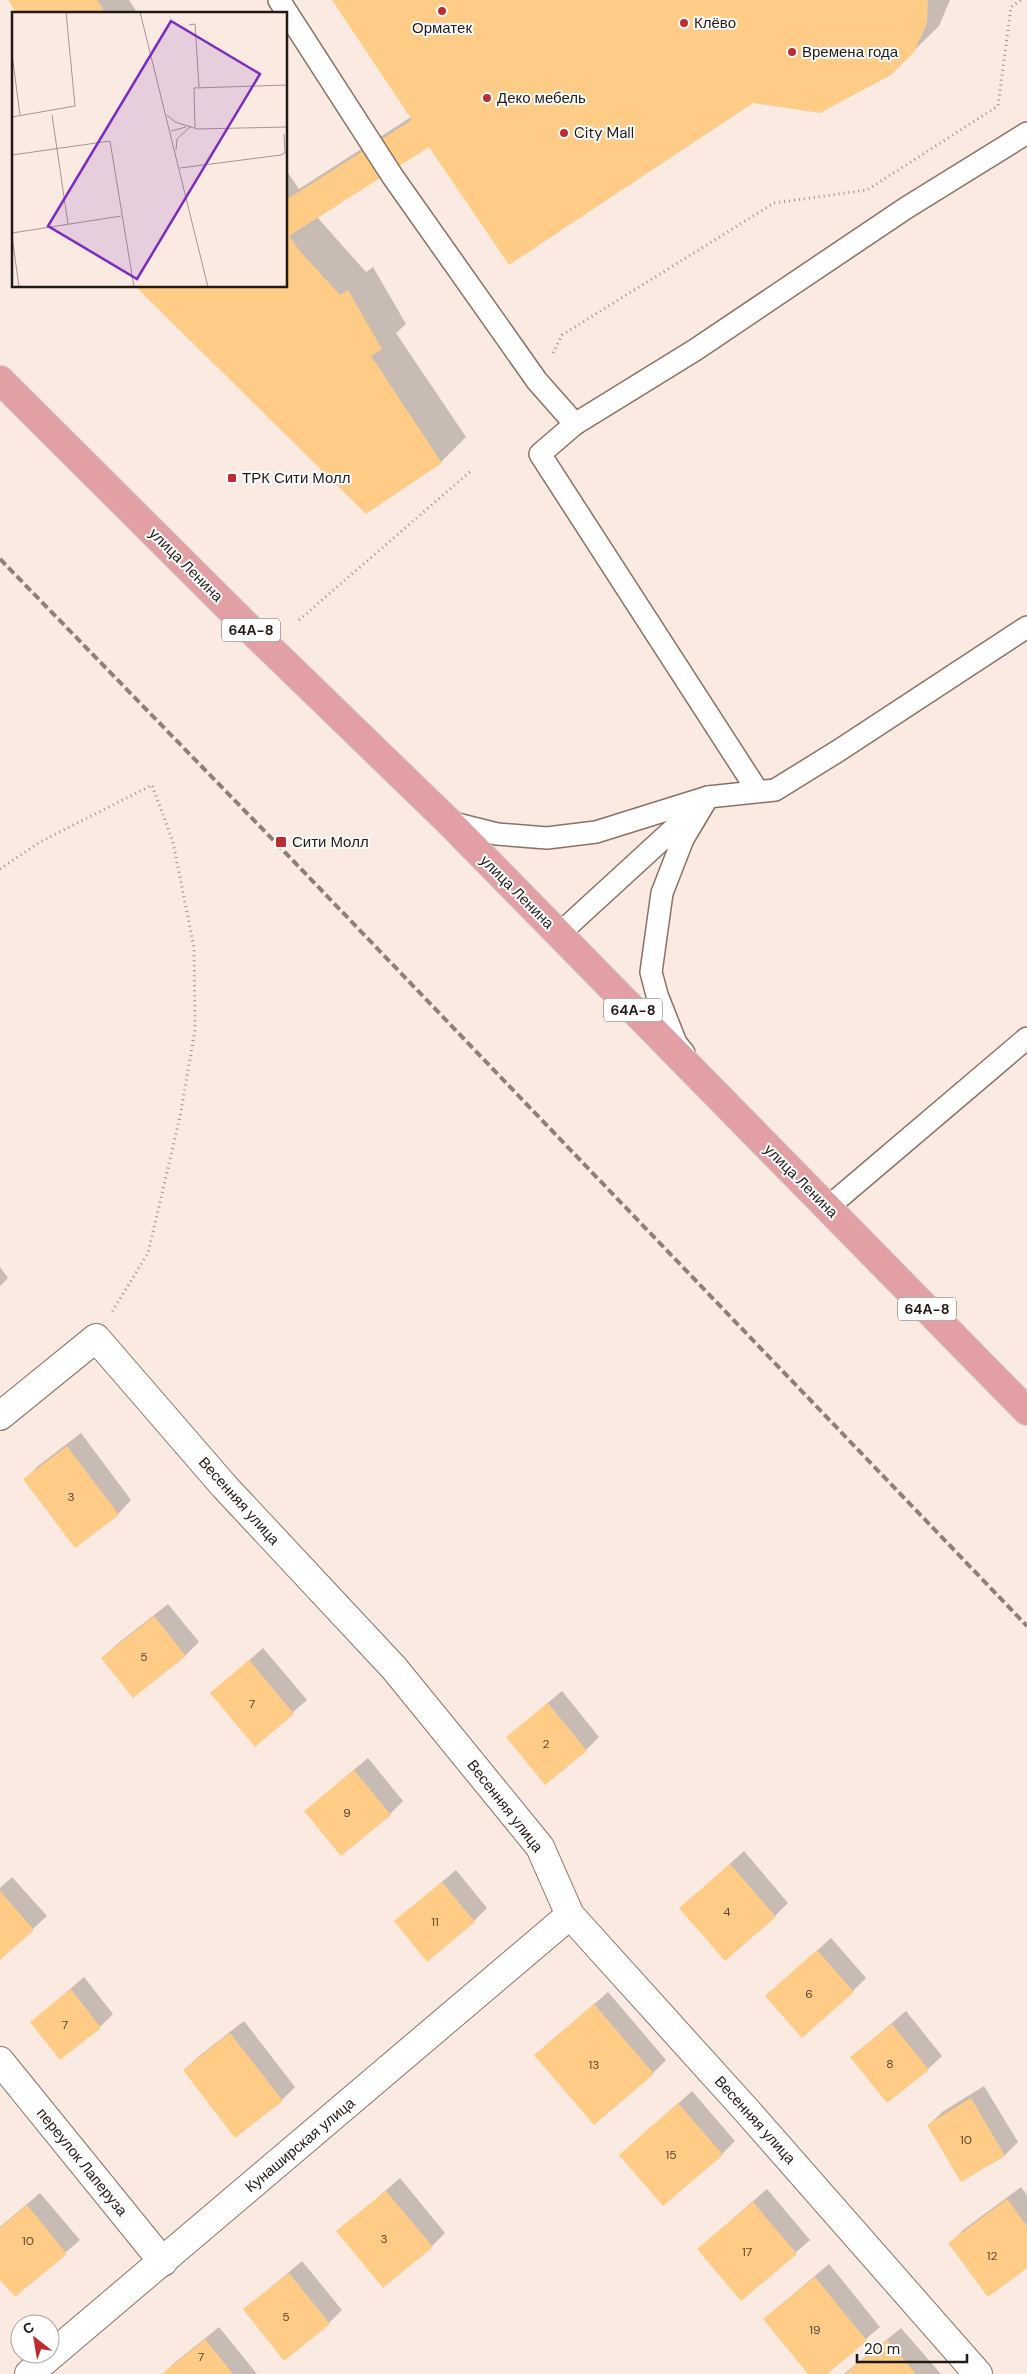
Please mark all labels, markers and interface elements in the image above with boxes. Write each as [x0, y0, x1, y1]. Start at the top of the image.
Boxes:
marker: Орматек [436, 5, 448, 17]
inset map [12, 12, 288, 288]
place label: Клёво [694, 13, 736, 33]
marker: Клёво [678, 17, 690, 29]
place label: Орматек [412, 18, 472, 38]
place label: Времена года [802, 42, 899, 62]
marker: Времена года [786, 46, 798, 58]
place label: Деко мебель [497, 88, 586, 108]
marker: Деко мебель [481, 92, 493, 104]
place label: City Mall [574, 123, 634, 143]
marker: City Mall [558, 127, 570, 139]
place label: ТРК Сити Молл [242, 468, 351, 488]
marker: ТРК Сити Молл [226, 472, 238, 484]
street label: улица Ленина [145, 524, 228, 607]
road number: 64А-8 [222, 618, 280, 642]
place label: Сити Молл [292, 832, 369, 852]
marker: Сити Молл [274, 835, 288, 849]
street label: улица Ленина [476, 851, 559, 934]
road number: 64А-8 [604, 998, 662, 1022]
street label: улица Ленина [760, 1140, 843, 1223]
road number: 64А-8 [898, 1298, 956, 1320]
street label: Весенняя улица [194, 1453, 284, 1550]
house number: 3 [67, 1489, 75, 1505]
house number: 5 [140, 1649, 148, 1665]
house number: 7 [249, 1696, 255, 1712]
house number: 2 [543, 1736, 550, 1752]
street label: Весенняя улица [463, 1756, 548, 1857]
house number: 9 [343, 1805, 351, 1821]
house number: 4 [723, 1904, 731, 1920]
house number: 11 [431, 1914, 439, 1930]
house number: 6 [805, 1986, 813, 2002]
house number: 7 [62, 2017, 68, 2033]
house number: 8 [886, 2056, 894, 2072]
house number: 13 [589, 2057, 599, 2073]
street label: Весенняя улица [710, 2072, 800, 2169]
street label: Кунаширская улица [241, 2093, 360, 2197]
street label: переулок Лаперуза [32, 2104, 132, 2221]
house number: 10 [960, 2132, 972, 2148]
house number: 15 [665, 2147, 677, 2163]
house number: 3 [380, 2231, 388, 2247]
house number: 10 [22, 2233, 34, 2249]
house number: 17 [742, 2244, 752, 2260]
house number: 12 [987, 2248, 997, 2264]
house number: 5 [282, 2309, 290, 2325]
north arrow [10, 2314, 60, 2364]
text: С [19, 2318, 37, 2338]
house number: 19 [809, 2322, 821, 2338]
scale bar [857, 2332, 967, 2364]
text: 20 m [864, 2339, 900, 2359]
house number: 7 [198, 2349, 204, 2365]

